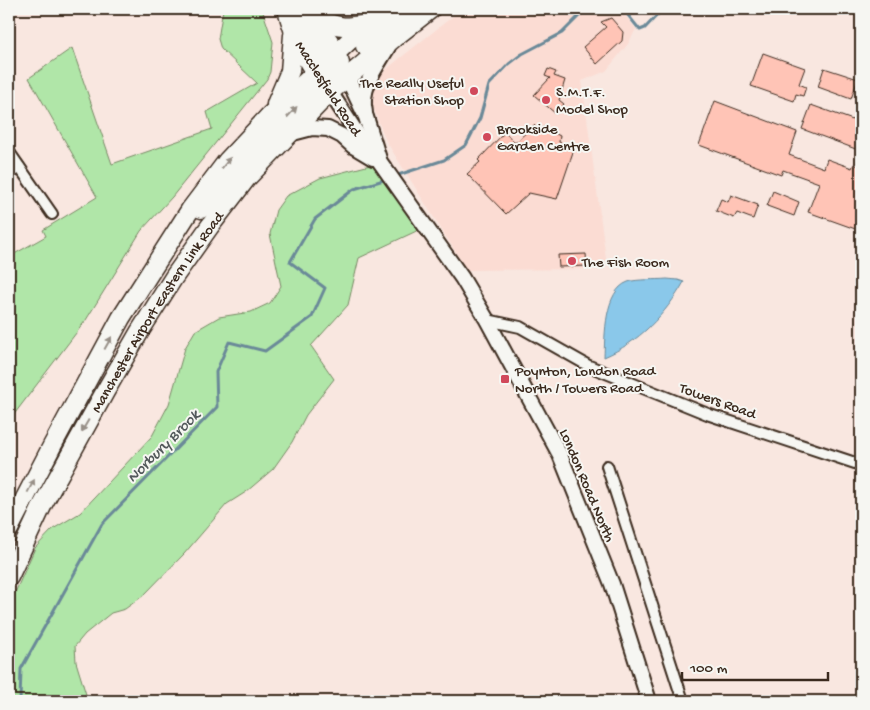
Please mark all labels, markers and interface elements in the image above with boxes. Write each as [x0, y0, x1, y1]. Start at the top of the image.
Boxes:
street label: Macclesfield Road [290, 38, 365, 141]
place label: The Really Useful Station Shop [360, 75, 465, 110]
place label: S.M.T.F. Model Shop [556, 84, 628, 119]
marker: The Really Useful Station Shop [468, 85, 480, 97]
marker: S.M.T.F. Model Shop [540, 94, 552, 106]
one-way arrow [286, 106, 298, 118]
place label: Brookside Garden Centre [496, 121, 590, 156]
marker: Brookside Garden Centre [481, 131, 493, 143]
one-way arrow [220, 157, 231, 170]
street label: Manchester Airport Eastern Link Road [88, 208, 229, 416]
place label: The Fish Room [581, 254, 670, 272]
marker: The Fish Room [566, 255, 578, 267]
one-way arrow [104, 335, 112, 350]
place label: Poynton, London Road North / Towers Road [514, 363, 656, 398]
marker: Poynton, London Road North / Towers Road [499, 373, 511, 385]
street label: Towers Road [676, 379, 759, 424]
water label: Norbury Brook [124, 406, 206, 488]
one-way arrow [81, 418, 89, 433]
street label: London Road North [554, 427, 618, 545]
one-way arrow [27, 478, 35, 493]
scale bar [682, 650, 829, 682]
text: 100 m [689, 660, 728, 678]

